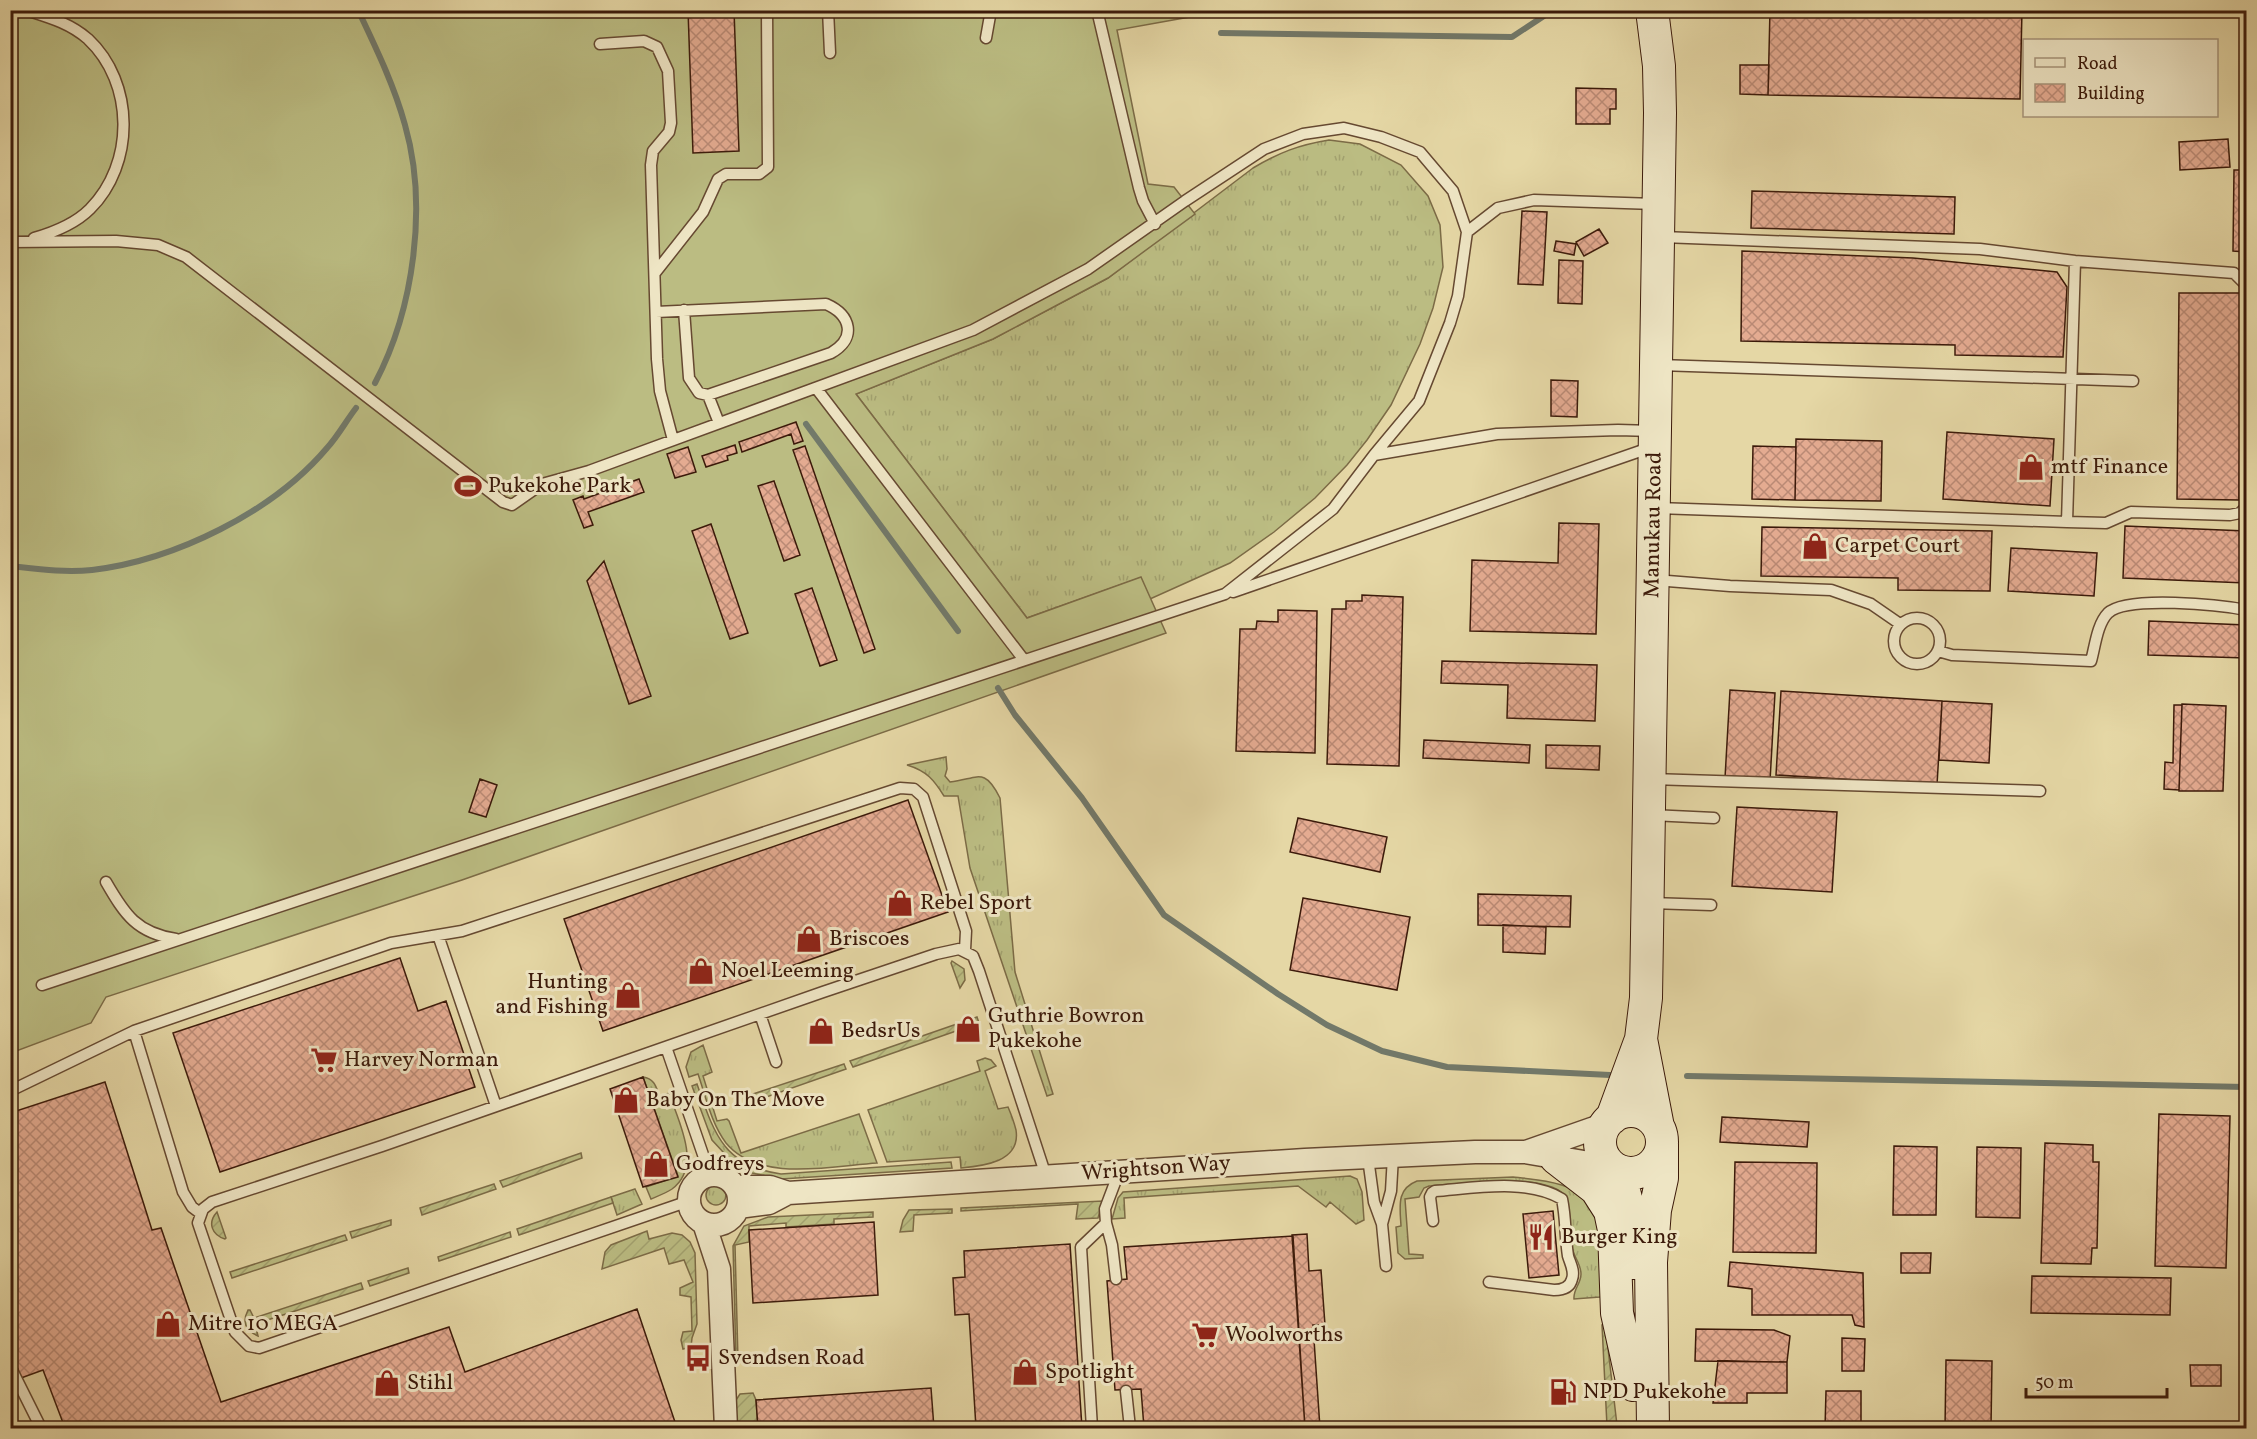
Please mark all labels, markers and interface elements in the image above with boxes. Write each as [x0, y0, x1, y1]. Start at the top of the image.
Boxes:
legend [2023, 39, 2218, 117]
text: Road [2077, 52, 2118, 77]
text: Building [2077, 82, 2145, 107]
street label: Manukau Road [1637, 452, 1671, 598]
shop icon: mtf Finance [2016, 452, 2046, 482]
place label: mtf Finance [2051, 452, 2168, 483]
sports icon: Pukekohe Park [453, 471, 483, 501]
place label: Pukekohe Park [488, 471, 631, 502]
shop icon: Carpet Court [1800, 531, 1830, 561]
place label: Carpet Court [1835, 531, 1960, 562]
shop icon: Rebel Sport [885, 888, 915, 918]
place label: Rebel Sport [920, 888, 1032, 919]
shop icon: Briscoes [794, 924, 824, 954]
place label: Briscoes [829, 924, 909, 955]
shop icon: Noel Leeming [686, 956, 716, 986]
place label: Noel Leeming [721, 956, 854, 987]
place label: Hunting and Fishing [495, 967, 608, 1023]
shop icon: Hunting and Fishing [613, 980, 643, 1010]
place label: Guthrie Bowron Pukekohe [988, 1001, 1144, 1057]
shop icon: Guthrie Bowron Pukekohe [953, 1014, 983, 1044]
shop icon: BedsrUs [806, 1016, 836, 1046]
place label: BedsrUs [841, 1016, 920, 1047]
supermarket icon: Harvey Norman [309, 1045, 339, 1075]
place label: Harvey Norman [344, 1045, 499, 1076]
shop icon: Baby On The Move [611, 1085, 641, 1115]
place label: Baby On The Move [646, 1085, 825, 1116]
street label: Wrightson Way [1080, 1148, 1232, 1190]
shop icon: Godfreys [641, 1149, 671, 1179]
place label: Godfreys [676, 1149, 764, 1180]
restaurant icon: Burger King [1526, 1222, 1556, 1252]
place label: Burger King [1561, 1222, 1678, 1253]
shop icon: Mitre 10 MEGA [153, 1309, 183, 1339]
place label: Mitre 10 MEGA [188, 1309, 338, 1340]
supermarket icon: Woolworths [1190, 1320, 1220, 1350]
place label: Woolworths [1225, 1320, 1343, 1351]
bus stop icon: Svendsen Road [683, 1343, 713, 1373]
place label: Svendsen Road [718, 1343, 865, 1374]
shop icon: Spotlight [1010, 1357, 1040, 1387]
place label: Spotlight [1045, 1357, 1135, 1388]
scale bar [2026, 1361, 2167, 1399]
shop icon: Stihl [372, 1368, 402, 1398]
place label: Stihl [407, 1368, 453, 1399]
text: 50 m [2035, 1371, 2074, 1396]
fuel station icon: NPD Pukekohe [1548, 1377, 1578, 1407]
place label: NPD Pukekohe [1583, 1377, 1727, 1408]

